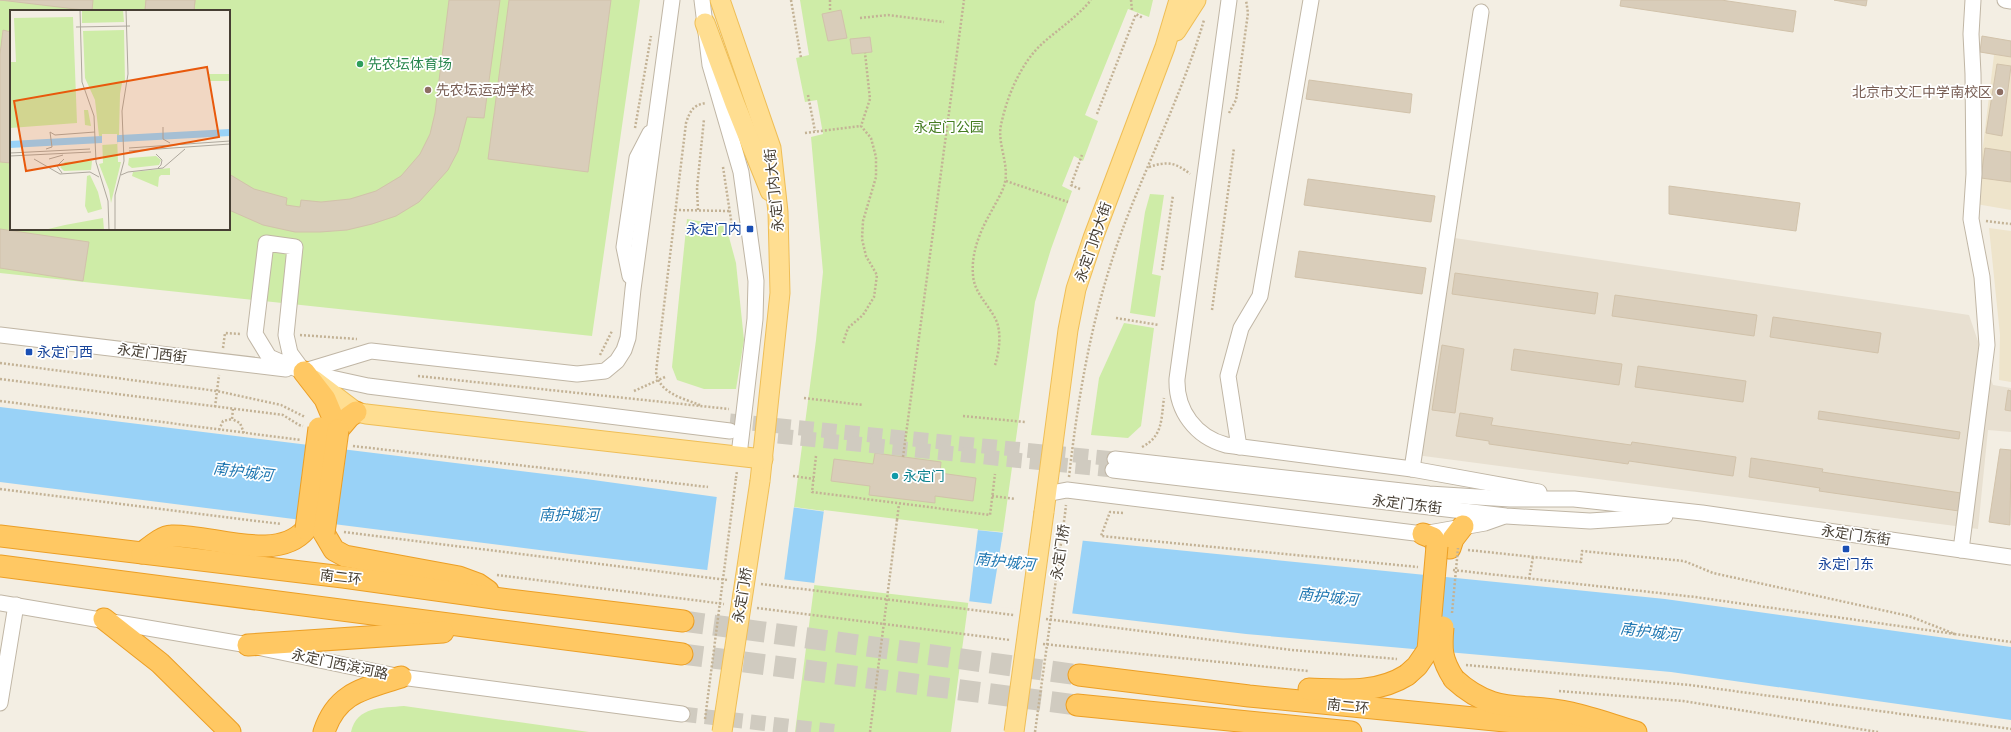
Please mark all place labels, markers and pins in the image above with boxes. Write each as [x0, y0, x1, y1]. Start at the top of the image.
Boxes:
place label: 先农坛体育场 [368, 54, 452, 74]
marker: 先农坛体育场 [355, 59, 365, 69]
place label: 先农坛运动学校 [436, 80, 534, 100]
place label: 北京市文汇中学南校区 [1852, 82, 1992, 102]
marker: 先农坛运动学校 [423, 85, 433, 95]
marker: 北京市文汇中学南校区 [1995, 87, 2005, 97]
place label: 永定门内 [686, 219, 742, 239]
marker: 永定门内 [745, 224, 755, 234]
place label: 永定门西 [37, 342, 93, 362]
marker: 永定门西 [24, 347, 34, 357]
place label: 永定门 [903, 466, 945, 486]
marker: 永定门 [890, 471, 900, 481]
marker: 永定门东 [1841, 544, 1851, 554]
place label: 永定门东 [1818, 554, 1874, 574]

